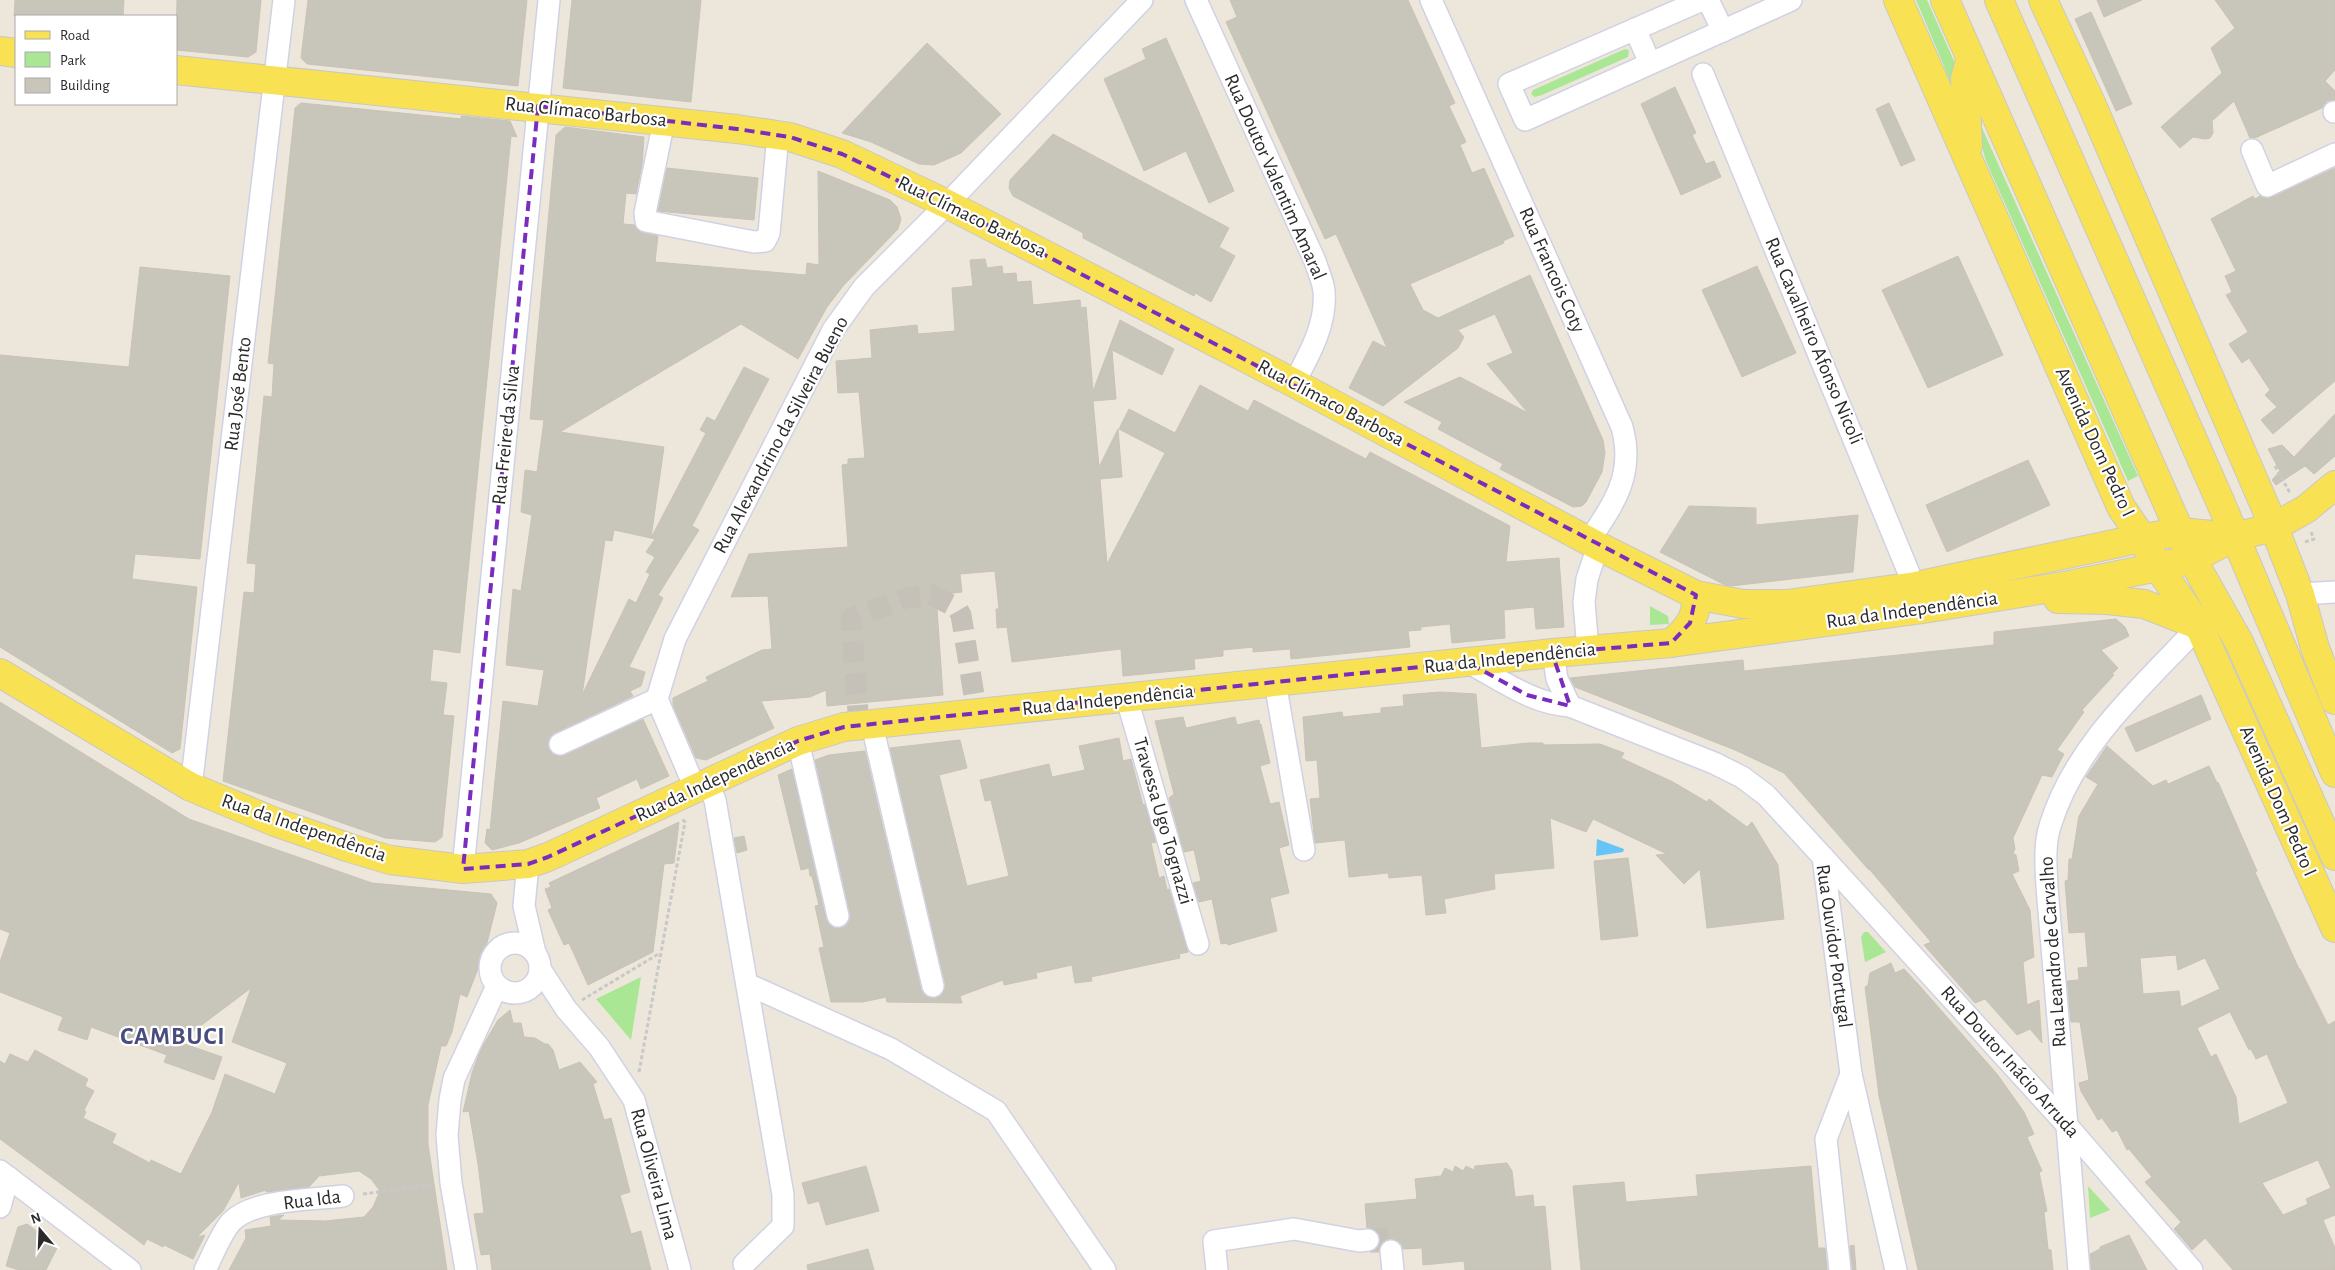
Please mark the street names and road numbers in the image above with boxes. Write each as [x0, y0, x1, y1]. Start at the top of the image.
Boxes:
street label: Rua Doutor Valentim Amaral [1220, 71, 1330, 283]
street label: Rua Clímaco Barbosa [504, 94, 668, 130]
street label: Rua Clímaco Barbosa [895, 172, 1049, 262]
street label: Rua Francois Coty [1515, 204, 1589, 336]
street label: Rua Cavalheiro Afonso Nicoli [1761, 235, 1867, 447]
street label: Rua Alexandrino da Silveira Bueno [710, 313, 852, 557]
street label: Rua José Bento [221, 336, 255, 452]
street label: Rua Clímaco Barbosa [1254, 356, 1408, 450]
street label: Rua Freire da Silva [489, 364, 523, 506]
street label: Avenida Dom Pedro I [2052, 364, 2138, 520]
street label: Rua da Independência [1825, 588, 1999, 632]
street label: Rua da Independência [1423, 639, 1597, 677]
street label: Rua da Independência [1021, 681, 1195, 719]
street label: Avenida Dom Pedro I [2236, 723, 2320, 879]
street label: Rua da Independência [632, 734, 798, 826]
street label: Travessa Ugo Tognazzi [1130, 735, 1196, 907]
street label: Rua da Independência [219, 790, 389, 866]
street label: Rua Leandro de Carvalho [2036, 856, 2070, 1048]
street label: Rua Ouvidor Portugal [1813, 863, 1855, 1029]
street label: Rua Doutor Inácio Arruda [1937, 982, 2083, 1142]
street label: Rua Oliveira Lima [627, 1106, 681, 1242]
street label: Rua Ida [282, 1187, 342, 1213]

